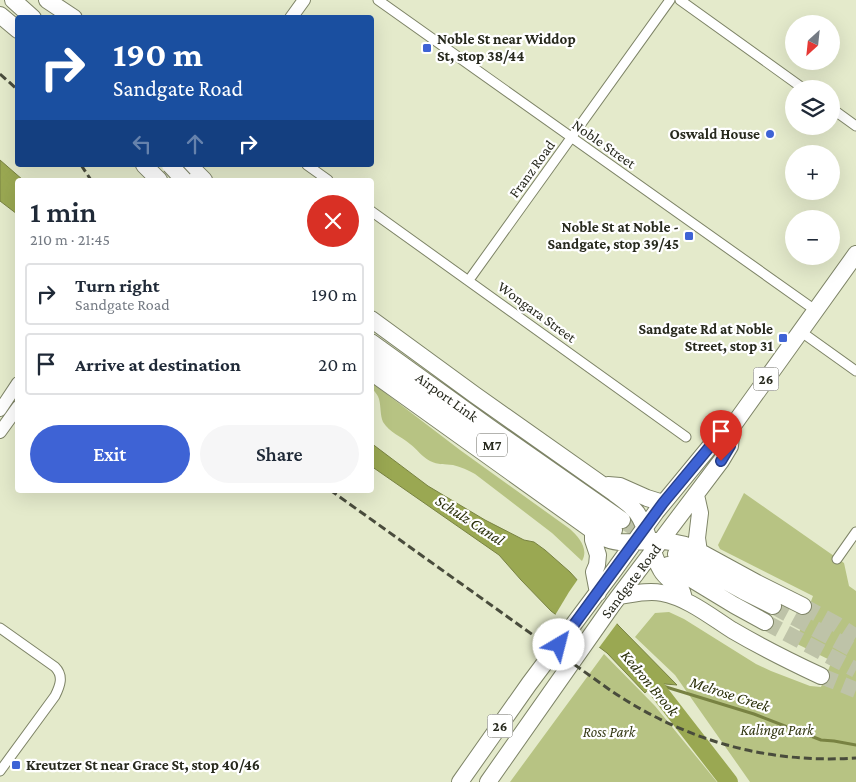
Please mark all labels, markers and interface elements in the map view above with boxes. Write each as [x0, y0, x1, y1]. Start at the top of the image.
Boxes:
north arrow [785, 15, 840, 70]
map controls [785, 15, 840, 265]
place label: Noble St near Widdop St, stop 38/44 [437, 31, 576, 64]
icon: right [30, 35, 95, 100]
text: 190 m [113, 35, 203, 74]
marker: Noble St near Widdop St, stop 38/44 [421, 42, 433, 54]
text: Sandgate Road [113, 76, 243, 101]
button: layers [785, 80, 840, 135]
street label: Noble Street [569, 116, 639, 172]
place label: Oswald House [669, 126, 760, 142]
marker: Oswald House [764, 128, 776, 140]
icon: left [128, 130, 156, 158]
icon: ahead [181, 130, 209, 158]
icon: right [234, 130, 262, 158]
street label: Franz Road [506, 137, 558, 201]
button: + [785, 145, 840, 200]
text: 1 min [30, 195, 97, 228]
button: close [307, 195, 359, 247]
button: − [785, 210, 840, 265]
place label: Noble St at Noble - Sandgate, stop 39/45 [548, 219, 679, 252]
marker: Noble St at Noble - Sandgate, stop 39/45 [683, 230, 695, 242]
text: 210 m · 21:45 [30, 231, 110, 248]
text: Turn right [75, 275, 160, 296]
street label: Wongara Street [494, 278, 580, 347]
icon: right [32, 280, 60, 308]
text: 190 m [311, 284, 357, 305]
text: Sandgate Road [75, 296, 170, 313]
place label: Sandgate Rd at Noble Street, stop 31 [639, 321, 773, 354]
marker: Sandgate Rd at Noble Street, stop 31 [777, 332, 789, 344]
icon: arrive [32, 350, 60, 378]
text: Arrive at destination [75, 354, 241, 375]
text: 20 m [318, 354, 357, 375]
road number: 26 [754, 368, 778, 390]
street label: Airport Link [412, 369, 482, 426]
pin [700, 410, 742, 461]
icon: arrive [707, 417, 735, 445]
button: Exit [30, 425, 190, 483]
button: Share [200, 425, 359, 483]
road number: M7 [477, 434, 507, 456]
water label: Schulz Canal [433, 492, 508, 549]
street label: Sandgate Road [598, 541, 665, 622]
position arrow [532, 618, 584, 670]
water label: Kedron Brook [618, 647, 683, 720]
water label: Melrose Creek [687, 673, 773, 715]
road number: 26 [488, 714, 512, 738]
park label: Kalinga Park [740, 722, 815, 739]
park label: Ross Park [583, 724, 637, 740]
place label: Kreutzer St near Grace St, stop 40/46 [26, 757, 260, 773]
marker: Kreutzer St near Grace St, stop 40/46 [10, 759, 22, 771]

